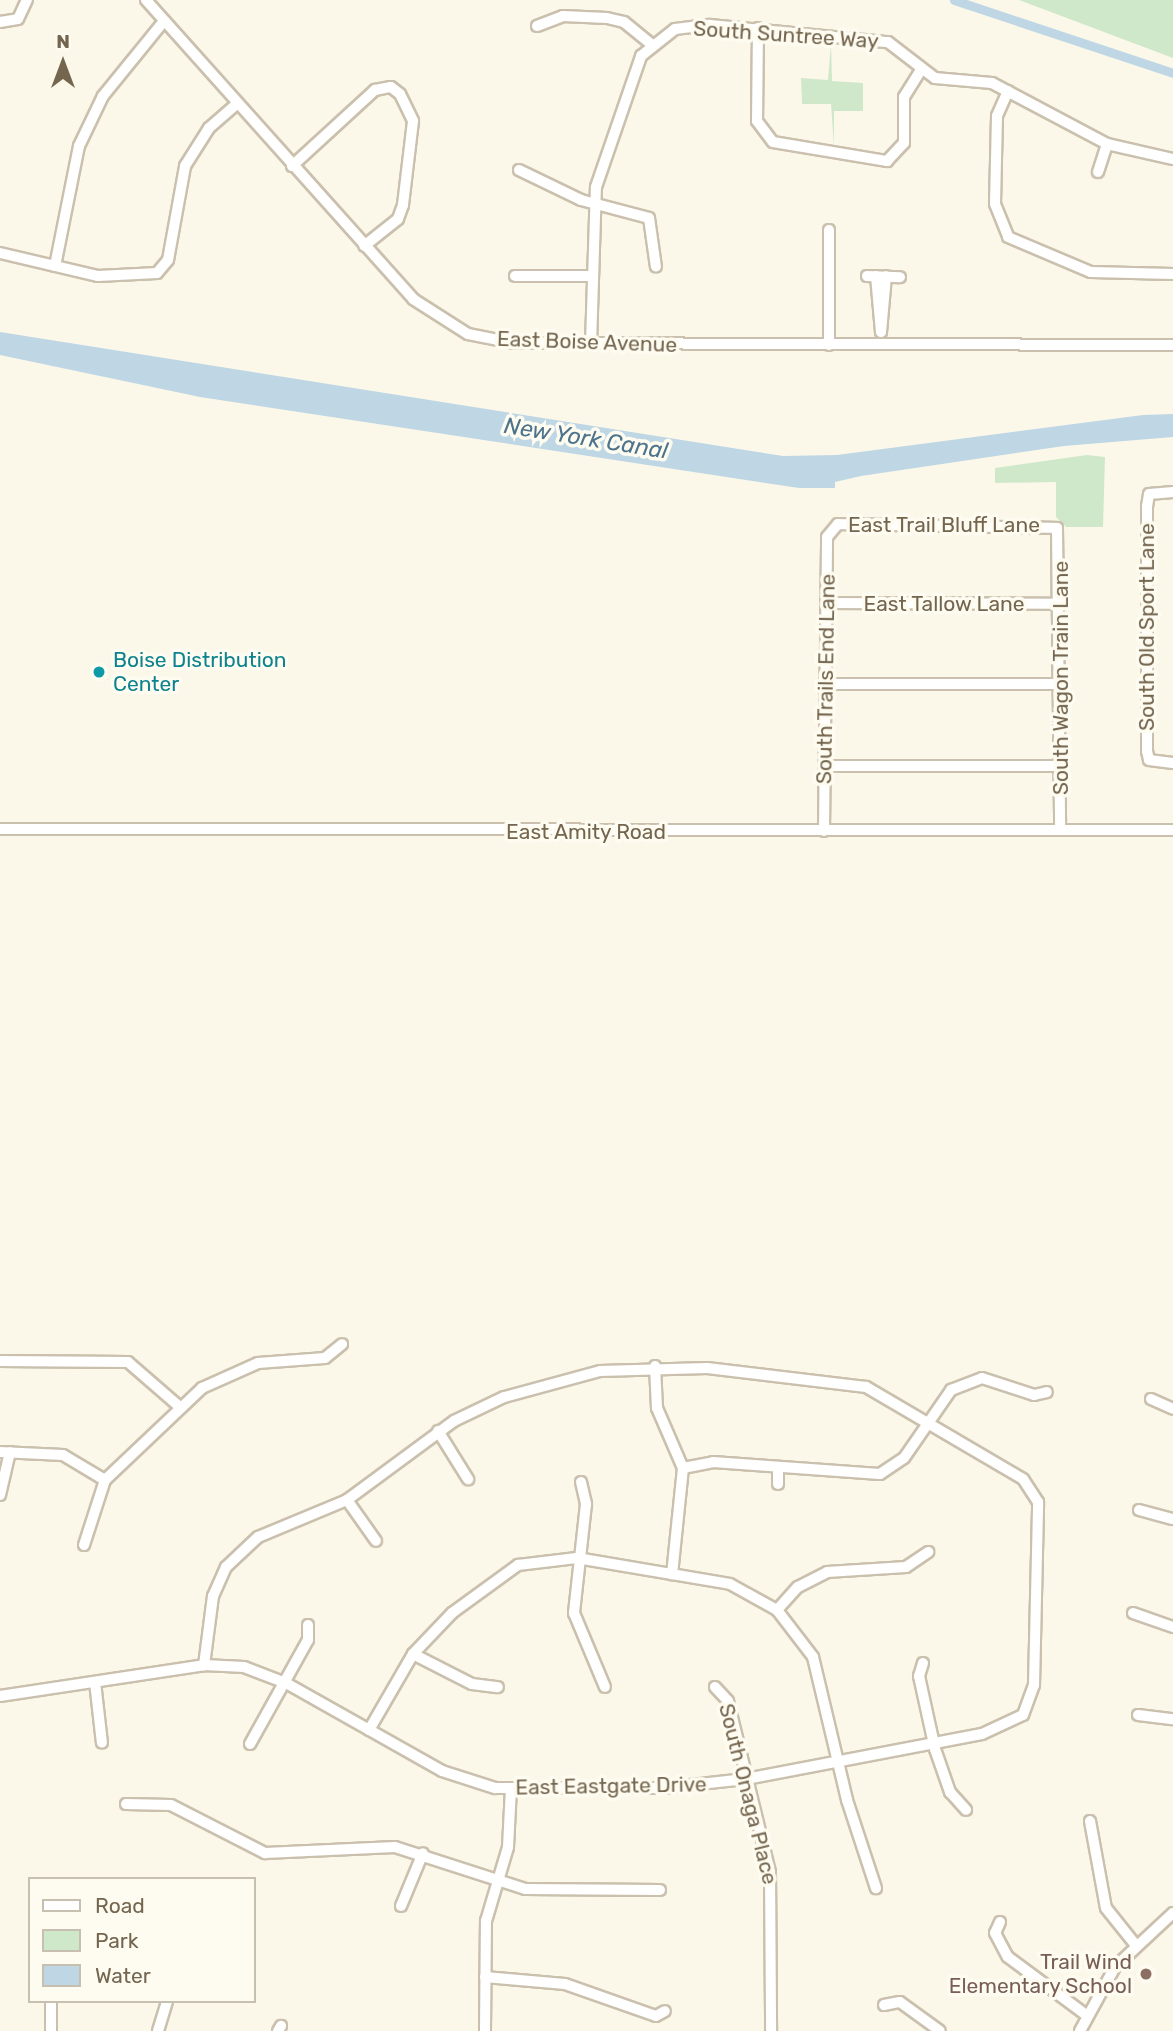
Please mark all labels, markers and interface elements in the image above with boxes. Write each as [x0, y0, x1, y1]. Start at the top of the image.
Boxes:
street label: South Suntree Way [692, 16, 880, 54]
north arrow [28, 28, 98, 98]
text: N [56, 30, 70, 53]
street label: East Boise Avenue [496, 326, 678, 358]
water label: New York Canal [501, 411, 671, 465]
street label: East Trail Bluff Lane [848, 512, 1040, 538]
street label: South Old Sport Lane [1134, 523, 1160, 731]
street label: South Wagon Train Lane [1048, 560, 1074, 796]
street label: South Trails End Lane [812, 573, 840, 785]
street label: East Tallow Lane [863, 591, 1025, 617]
place label: Boise Distribution Center [113, 647, 287, 697]
marker: Boise Distribution Center [91, 664, 107, 680]
street label: East Amity Road [506, 819, 666, 845]
street label: South Onaga Place [713, 1701, 783, 1887]
street label: East Eastgate Drive [515, 1772, 707, 1800]
legend [28, 1877, 256, 2003]
text: Road [95, 1893, 145, 1918]
text: Park [95, 1928, 139, 1953]
place label: Trail Wind Elementary School [948, 1949, 1132, 1999]
text: Water [95, 1963, 151, 1988]
marker: Trail Wind Elementary School [1138, 1966, 1154, 1982]

